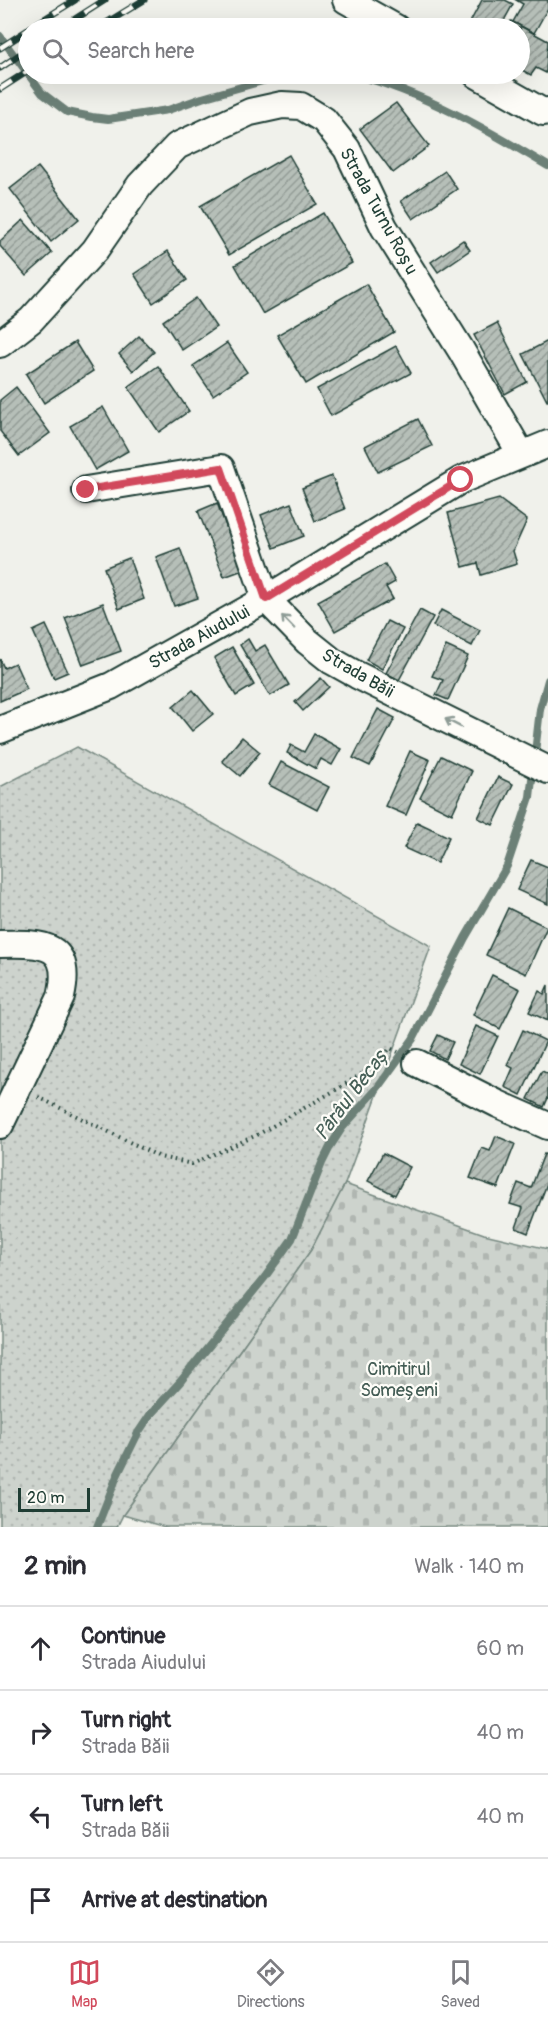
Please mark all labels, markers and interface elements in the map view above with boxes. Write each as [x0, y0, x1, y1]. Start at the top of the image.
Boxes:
search box [18, 18, 530, 84]
icon: search [39, 35, 72, 68]
text: Search here [87, 37, 194, 65]
street label: Strada Turnu Roșu [334, 144, 423, 279]
route start [447, 466, 473, 492]
route end [72, 476, 98, 502]
street label: Strada Aiudului [145, 600, 254, 675]
one-way arrow [281, 614, 295, 629]
street label: Strada Băii [318, 644, 398, 703]
one-way arrow [444, 717, 462, 729]
water label: Pârâul Becaș [309, 1043, 394, 1145]
park label: Cimitirul Someșeni [360, 1358, 438, 1402]
scale bar [18, 1485, 90, 1512]
text: 20 m [27, 1488, 65, 1508]
text: 2 min [24, 1550, 86, 1582]
text: Walk · 140 m [414, 1554, 524, 1579]
text: Continue [81, 1622, 165, 1650]
icon: ahead [24, 1632, 57, 1665]
text: 60 m [477, 1636, 524, 1661]
text: Strada Aiudului [81, 1650, 205, 1675]
text: Turn right [81, 1706, 171, 1734]
icon: right [24, 1716, 57, 1749]
text: 40 m [477, 1720, 524, 1745]
text: Strada Băii [81, 1734, 169, 1759]
text: Turn left [81, 1790, 163, 1818]
icon: left [24, 1800, 57, 1833]
text: 40 m [477, 1804, 524, 1829]
text: Strada Băii [81, 1818, 169, 1843]
icon: arrive [24, 1884, 57, 1917]
text: Arrive at destination [81, 1886, 267, 1914]
tab: Map [68, 1956, 101, 2012]
tab: Directions [237, 1956, 305, 2012]
tab: Saved [440, 1956, 480, 2012]

